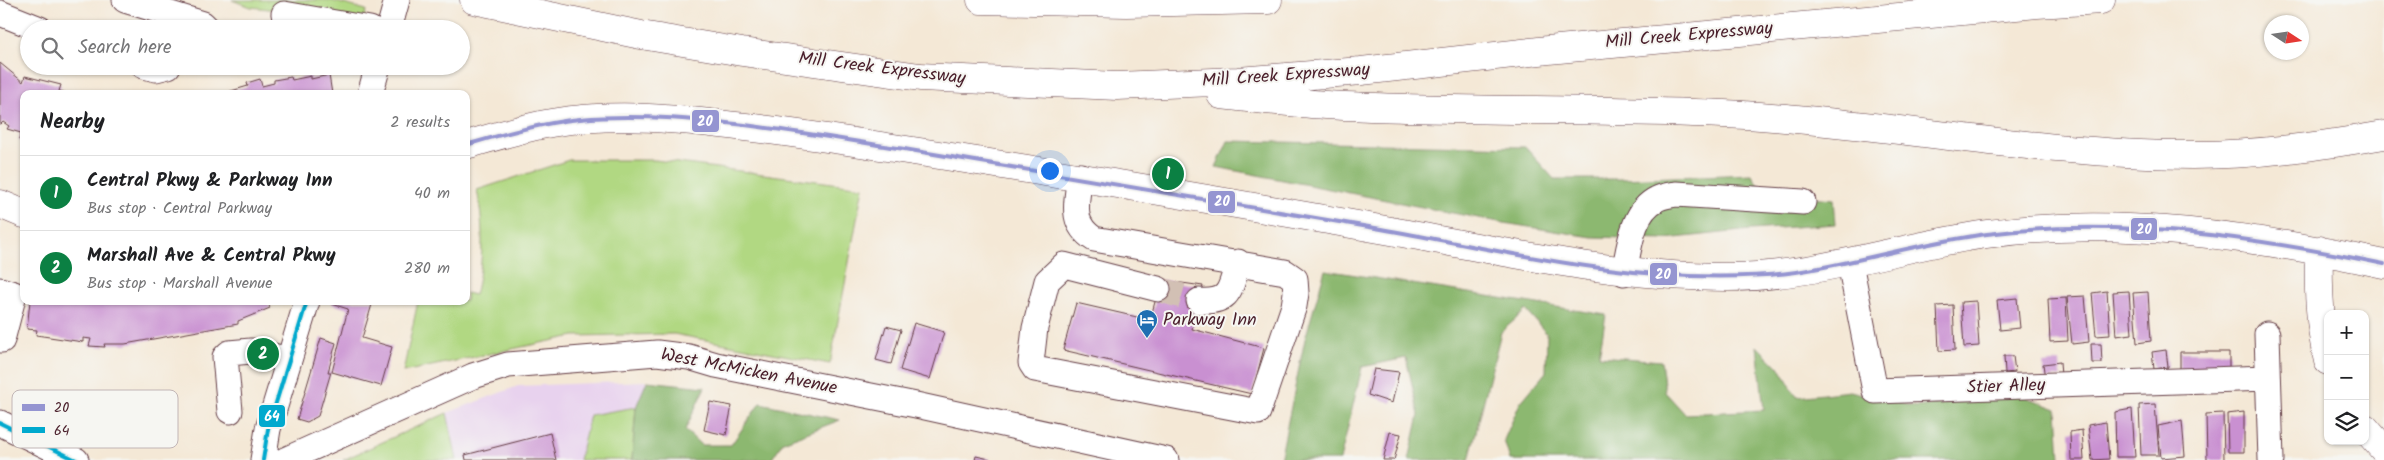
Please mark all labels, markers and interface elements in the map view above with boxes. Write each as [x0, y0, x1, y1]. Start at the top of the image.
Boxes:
street label: Mill Creek Expressway [1604, 14, 1775, 58]
north arrow [2264, 15, 2309, 60]
search box [20, 20, 470, 75]
text: Search here [78, 33, 172, 63]
icon: search [38, 34, 66, 62]
street label: Mill Creek Expressway [797, 44, 968, 94]
street label: Mill Creek Expressway [1201, 56, 1372, 96]
text: Nearby [40, 106, 105, 139]
line badge: 20 [691, 109, 720, 133]
text: 2 results [390, 110, 450, 135]
text: 20 [697, 111, 713, 133]
pin: 1 [1152, 155, 1184, 193]
your location [1037, 158, 1063, 184]
text: Central Pkwy & Parkway Inn [87, 166, 332, 196]
text: 1 [54, 181, 58, 206]
text: 40 m [414, 181, 450, 206]
line badge: 20 [1207, 190, 1236, 214]
text: 20 [1214, 191, 1230, 213]
text: Bus stop · Central Parkway [87, 196, 272, 221]
line badge: 20 [2130, 217, 2158, 241]
text: 20 [2136, 219, 2152, 241]
text: Marshall Ave & Central Pkwy [87, 241, 336, 271]
text: 2 [51, 256, 61, 281]
text: 280 m [404, 256, 450, 281]
line badge: 20 [1649, 262, 1678, 286]
text: 20 [1655, 264, 1671, 286]
text: Bus stop · Marshall Avenue [87, 271, 272, 296]
place label: Parkway Inn [1163, 306, 1257, 335]
hotel icon: Parkway Inn [1135, 308, 1159, 339]
map controls [2324, 310, 2369, 445]
button: + [2324, 310, 2369, 355]
pin: 2 [247, 335, 279, 373]
street label: West McMicken Avenue [658, 341, 840, 403]
button: − [2324, 355, 2369, 400]
street label: Stier Alley [1966, 371, 2046, 403]
legend [12, 390, 178, 448]
text: 20 [54, 397, 69, 419]
button: layers [2324, 400, 2369, 445]
line badge: 64 [258, 404, 286, 428]
text: 64 [264, 406, 280, 428]
text: 64 [54, 420, 70, 442]

